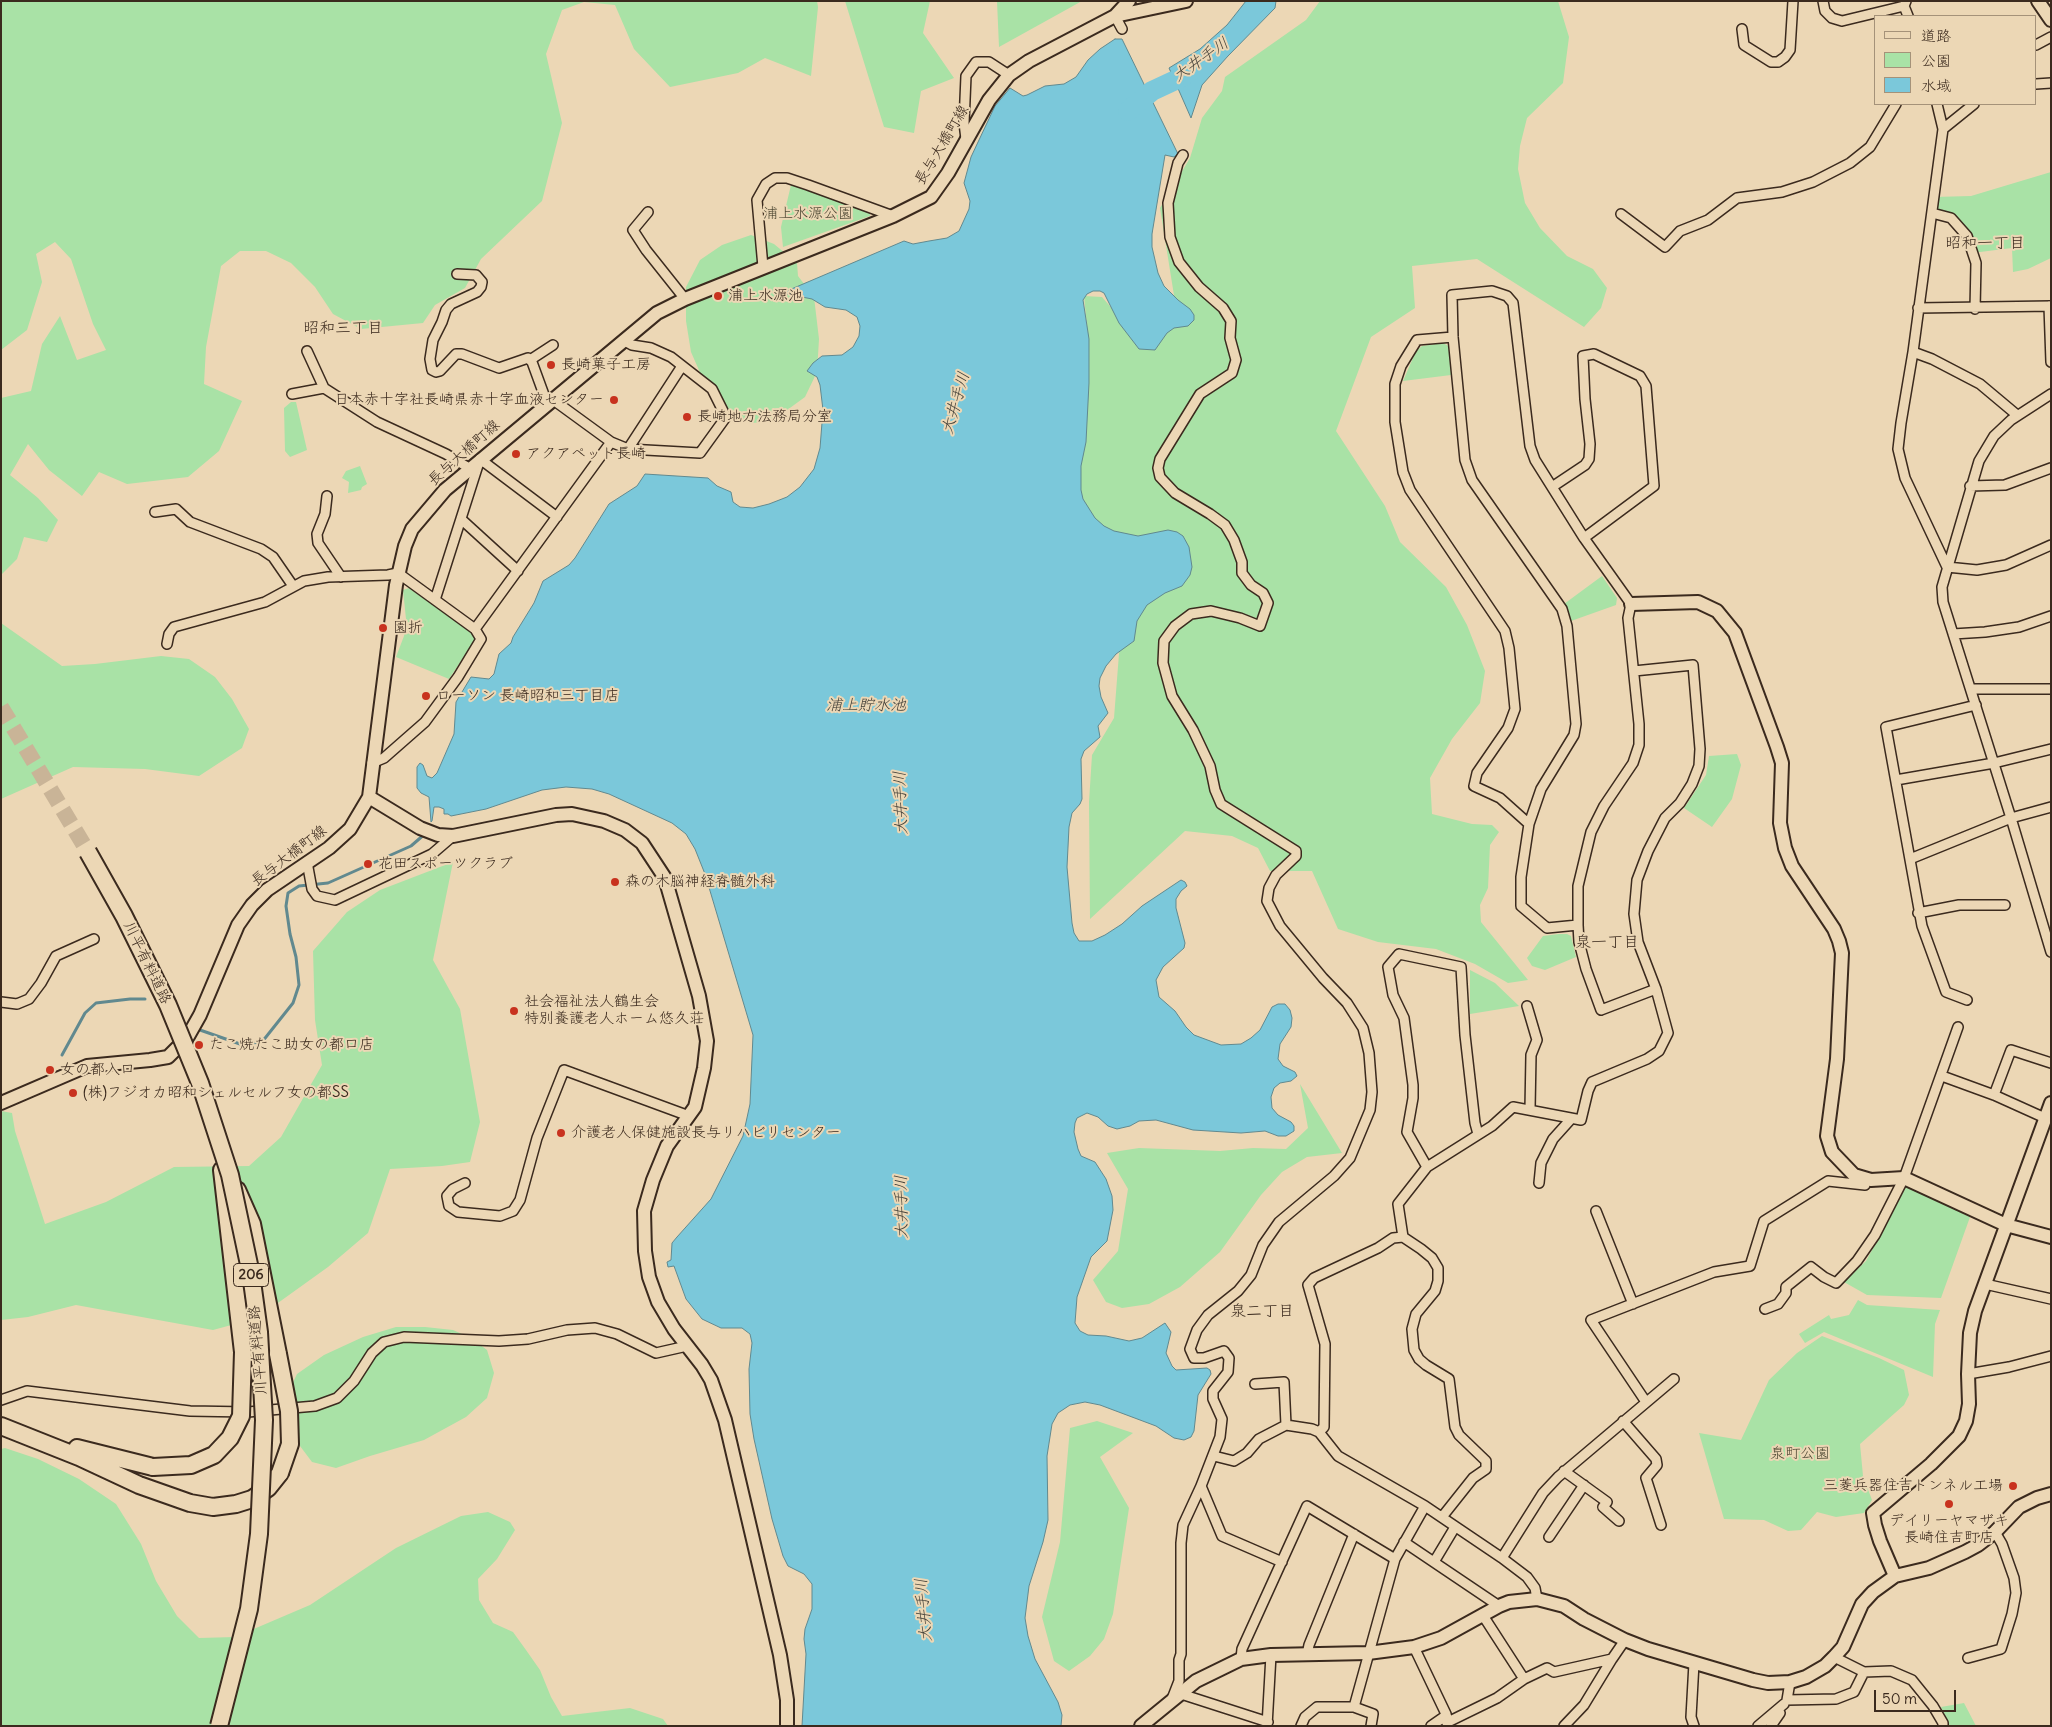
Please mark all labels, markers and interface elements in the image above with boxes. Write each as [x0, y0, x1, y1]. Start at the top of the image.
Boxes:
legend [1874, 15, 2037, 105]
text: 道路 [1921, 26, 1951, 45]
water label: 大井手川 [1169, 34, 1233, 86]
text: 公園 [1921, 51, 1951, 70]
text: 水域 [1921, 76, 1951, 95]
street label: 長与大橋町線 [911, 102, 973, 188]
park label: 浦上水源公園 [763, 205, 853, 223]
district label: 昭和一丁目 [1945, 233, 2025, 253]
place label: 浦上水源池 [728, 287, 803, 305]
marker: 浦上水源池 [712, 290, 724, 302]
district label: 昭和三丁目 [303, 318, 383, 338]
place label: 長崎菓子工房 [561, 356, 651, 374]
marker: 長崎菓子工房 [545, 359, 557, 371]
water label: 大井手川 [938, 370, 974, 436]
place label: 日本赤十字社長崎県赤十字血液センター [334, 391, 604, 409]
marker: 日本赤十字社長崎県赤十字血液センター [608, 394, 620, 406]
place label: 長崎地方法務局分室 [697, 408, 832, 426]
marker: 長崎地方法務局分室 [681, 411, 693, 423]
street label: 長与大橋町線 [425, 416, 503, 490]
place label: アクアペット長崎 [526, 445, 646, 463]
marker: アクアペット長崎 [510, 448, 522, 460]
place label: 園折 [393, 619, 423, 637]
marker: 園折 [377, 622, 389, 634]
place label: ローソン 長崎昭和三丁目店 [436, 687, 620, 705]
marker: ローソン 長崎昭和三丁目店 [420, 690, 432, 702]
water label: 浦上貯水池 [826, 695, 906, 715]
water label: 大井手川 [890, 771, 912, 835]
street label: 長与大橋町線 [248, 822, 330, 890]
place label: 花田スポーツクラブ [378, 855, 513, 873]
marker: 花田スポーツクラブ [362, 858, 374, 870]
place label: 森の木脳神経脊髄外科 [625, 873, 775, 891]
marker: 森の木脳神経脊髄外科 [609, 876, 621, 888]
street label: 川平有料道路 [119, 919, 175, 1007]
district label: 泉一丁目 [1575, 932, 1639, 952]
place label: 社会福祉法人鶴生会 特別養護老人ホーム悠久荘 [524, 993, 704, 1028]
marker: 社会福祉法人鶴生会 特別養護老人ホーム悠久荘 [508, 1005, 520, 1017]
place label: たこ焼たこ助女の都口店 [209, 1036, 374, 1054]
marker: たこ焼たこ助女の都口店 [193, 1039, 205, 1051]
place label: 女の都入口 [60, 1061, 135, 1079]
marker: 女の都入口 [44, 1064, 56, 1076]
place label: (株)フジオカ昭和シェルセルフ女の都SS [83, 1084, 349, 1102]
marker: (株)フジオカ昭和シェルセルフ女の都SS [67, 1087, 79, 1099]
place label: 介護老人保健施設長与リハビリセンター [571, 1124, 841, 1142]
marker: 介護老人保健施設長与リハビリセンター [555, 1127, 567, 1139]
water label: 大井手川 [892, 1175, 912, 1239]
road number: 206 [234, 1264, 268, 1286]
district label: 泉二丁目 [1230, 1301, 1294, 1321]
street label: 川平有料道路 [245, 1304, 271, 1396]
park label: 泉町公園 [1770, 1445, 1830, 1463]
place label: 三菱兵器住吉トンネル工場 [1823, 1477, 2003, 1495]
marker: 三菱兵器住吉トンネル工場 [2007, 1480, 2019, 1492]
marker: デイリーヤマザキ 長崎住吉町店 [1943, 1498, 1955, 1510]
place label: デイリーヤマザキ 長崎住吉町店 [1889, 1512, 2009, 1547]
water label: 大井手川 [912, 1577, 936, 1643]
scale bar [1877, 1680, 1960, 1712]
text: 50 m [1882, 1689, 1917, 1708]

